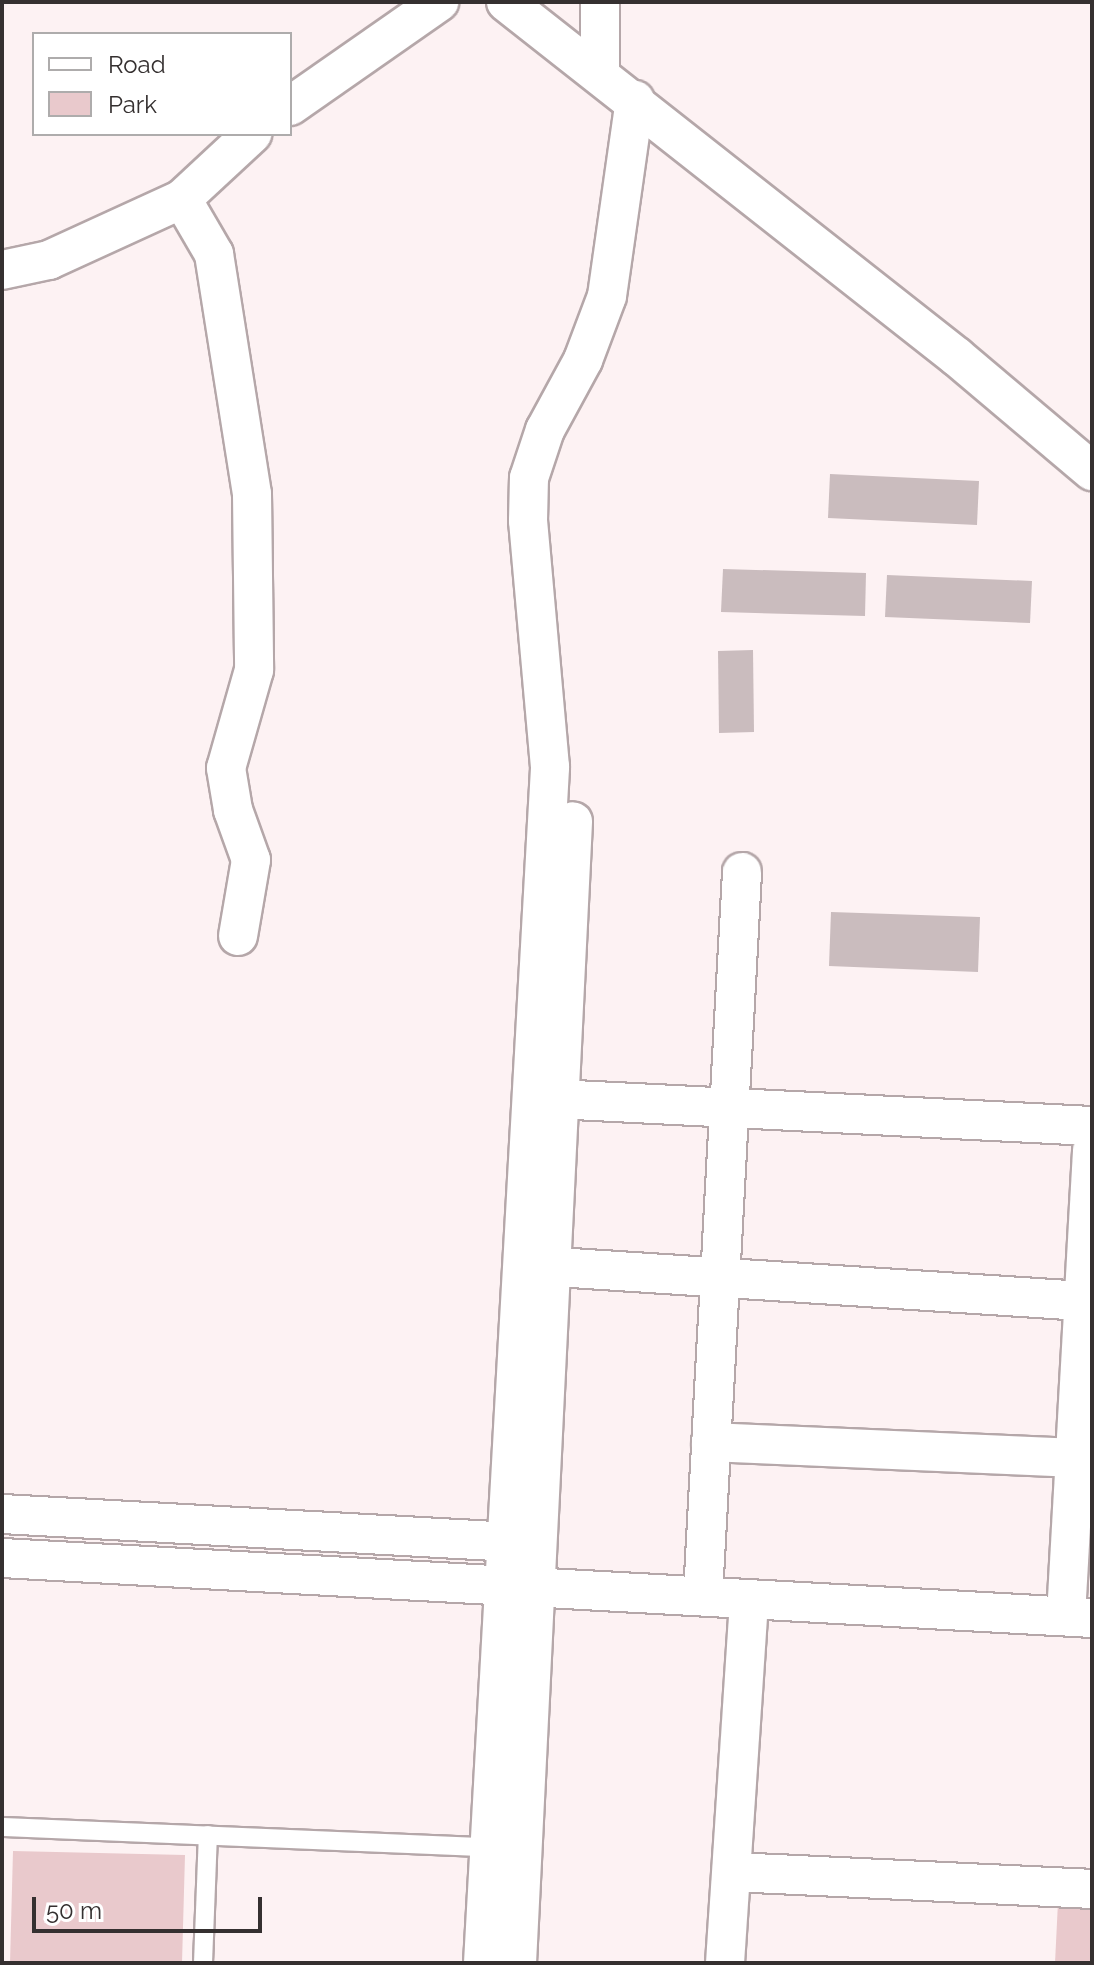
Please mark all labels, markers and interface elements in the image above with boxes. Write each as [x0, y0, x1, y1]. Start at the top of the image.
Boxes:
legend [32, 32, 292, 136]
text: Road [108, 50, 166, 79]
text: Park [108, 90, 157, 119]
scale bar [36, 1881, 266, 1931]
text: 50 m [46, 1896, 102, 1925]

